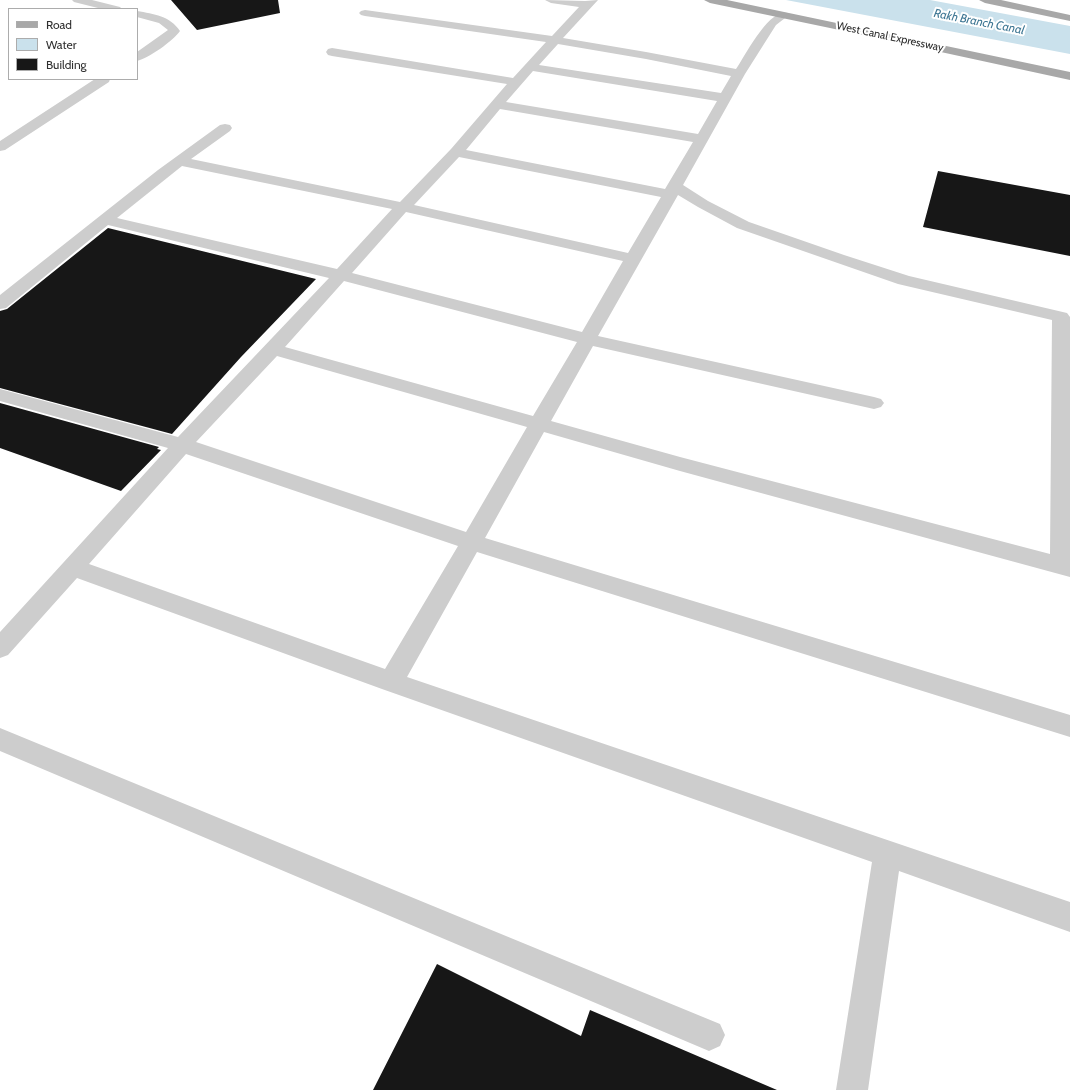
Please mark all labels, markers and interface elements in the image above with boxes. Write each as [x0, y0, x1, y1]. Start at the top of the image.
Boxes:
water label: Rakh Branch Canal [932, 6, 1026, 38]
legend [8, 8, 138, 80]
text: Road [46, 17, 72, 32]
street label: West Canal Expressway [835, 19, 945, 55]
text: Water [46, 37, 76, 52]
text: Building [46, 57, 87, 72]

